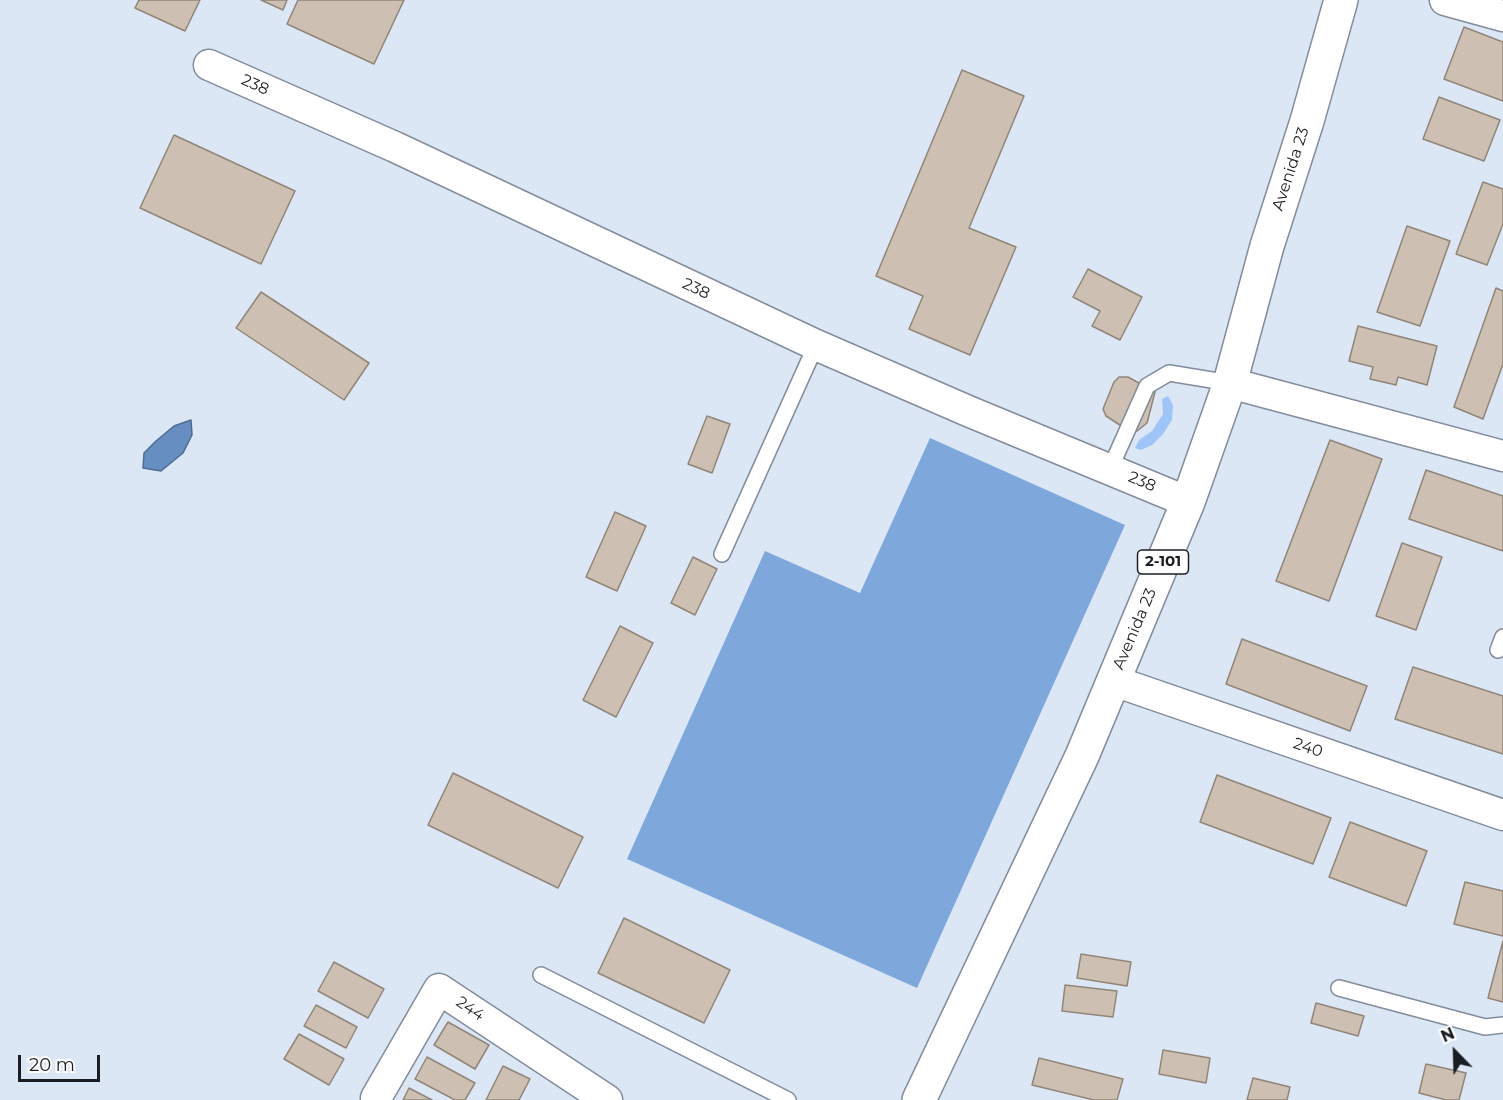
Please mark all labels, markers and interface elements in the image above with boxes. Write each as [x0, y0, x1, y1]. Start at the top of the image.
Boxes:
street label: 238 [238, 70, 272, 100]
street label: Avenida 23 [1268, 125, 1314, 213]
street label: 238 [679, 274, 713, 304]
street label: 238 [1125, 468, 1159, 496]
road number: 2-101 [1138, 550, 1188, 574]
street label: Avenida 23 [1109, 585, 1161, 673]
street label: 240 [1291, 734, 1325, 762]
street label: 244 [452, 993, 488, 1025]
north arrow [1425, 1022, 1485, 1082]
text: N [1438, 1024, 1457, 1046]
scale bar [21, 1043, 104, 1081]
text: 20 m [29, 1054, 75, 1076]

